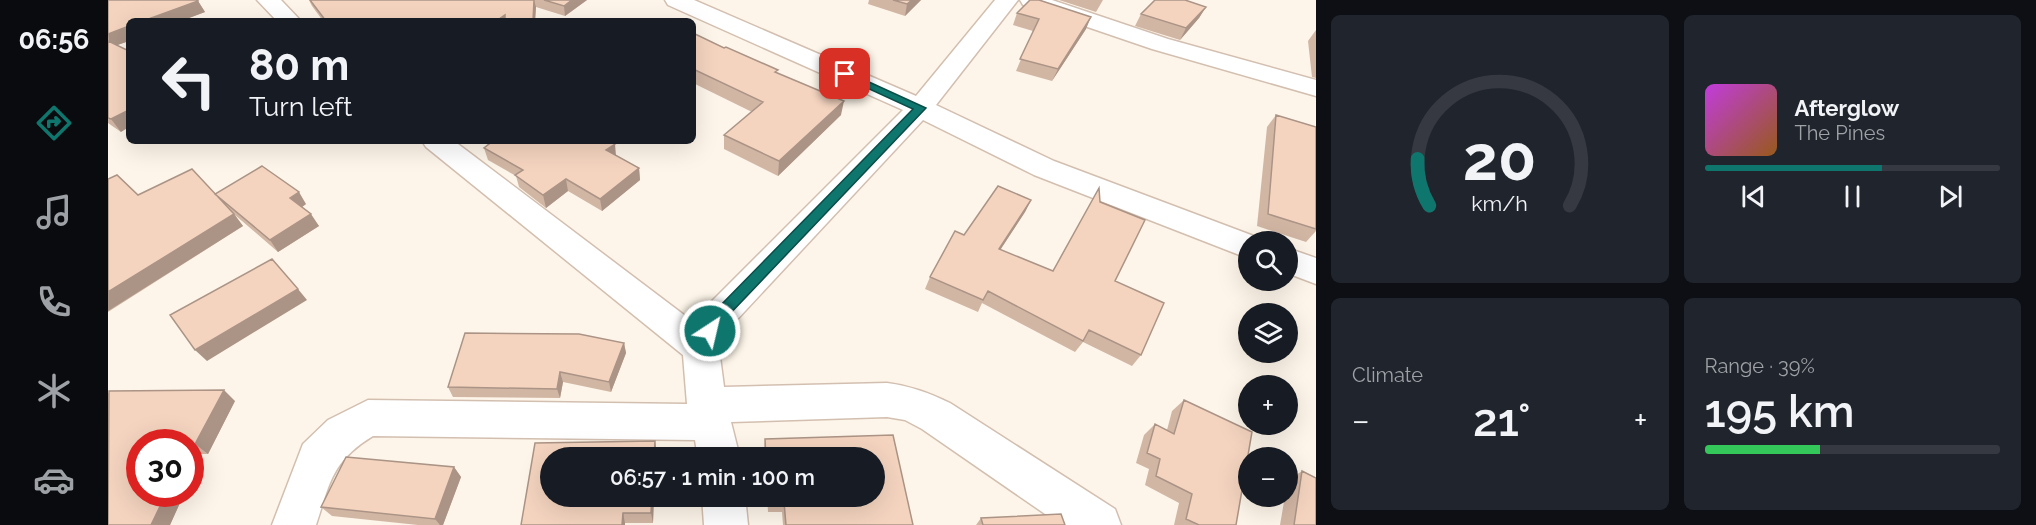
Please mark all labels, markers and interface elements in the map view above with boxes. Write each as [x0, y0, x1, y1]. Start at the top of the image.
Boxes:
text: 06:56 [19, 24, 89, 55]
text: 80 m [249, 41, 349, 90]
icon: left [150, 42, 228, 120]
pin [819, 48, 870, 99]
icon: arrive [828, 57, 861, 90]
text: Turn left [249, 91, 352, 122]
text: Afterglow [1795, 95, 1899, 121]
icon: directions [33, 102, 75, 144]
text: 20 [1463, 121, 1536, 195]
text: The Pines [1795, 121, 1885, 145]
icon: previous [1737, 180, 1770, 213]
icon: pause [1836, 180, 1869, 213]
icon: next [1934, 180, 1967, 213]
icon: music [33, 191, 75, 233]
text: km/h [1471, 191, 1528, 216]
map controls [1238, 231, 1298, 507]
button: search [1238, 231, 1298, 291]
icon: phone [33, 281, 75, 323]
position arrow [678, 299, 742, 363]
button: layers [1238, 303, 1298, 363]
text: Range · 39% [1705, 354, 1815, 378]
text: Climate [1352, 363, 1423, 387]
icon: climate [33, 370, 75, 412]
button: + [1238, 375, 1298, 435]
text: 195 km [1705, 385, 1855, 438]
text: 21° [1473, 394, 1531, 447]
text: − [1352, 401, 1370, 440]
text: + [1634, 401, 1648, 440]
speed limit sign: 30 [126, 429, 204, 507]
button: − [1238, 447, 1298, 507]
icon: car [33, 459, 75, 501]
text: 06:57 · 1 min · 100 m [610, 464, 815, 490]

